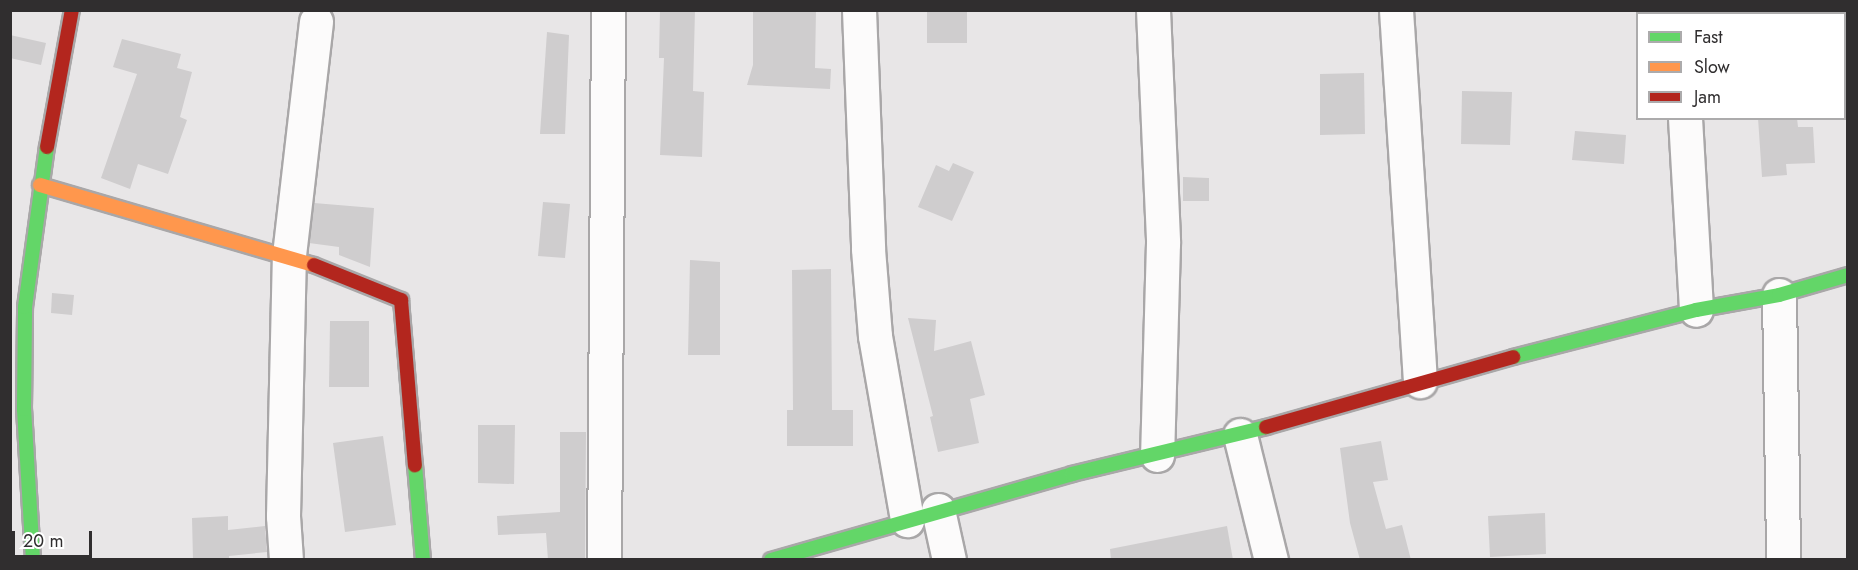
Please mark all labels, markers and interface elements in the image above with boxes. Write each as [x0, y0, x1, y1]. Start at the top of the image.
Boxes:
legend [1636, 12, 1846, 120]
text: Fast [1694, 24, 1723, 50]
text: Slow [1694, 54, 1730, 80]
text: Jam [1694, 84, 1721, 110]
scale bar [15, 519, 94, 557]
text: 20 m [23, 528, 63, 554]

